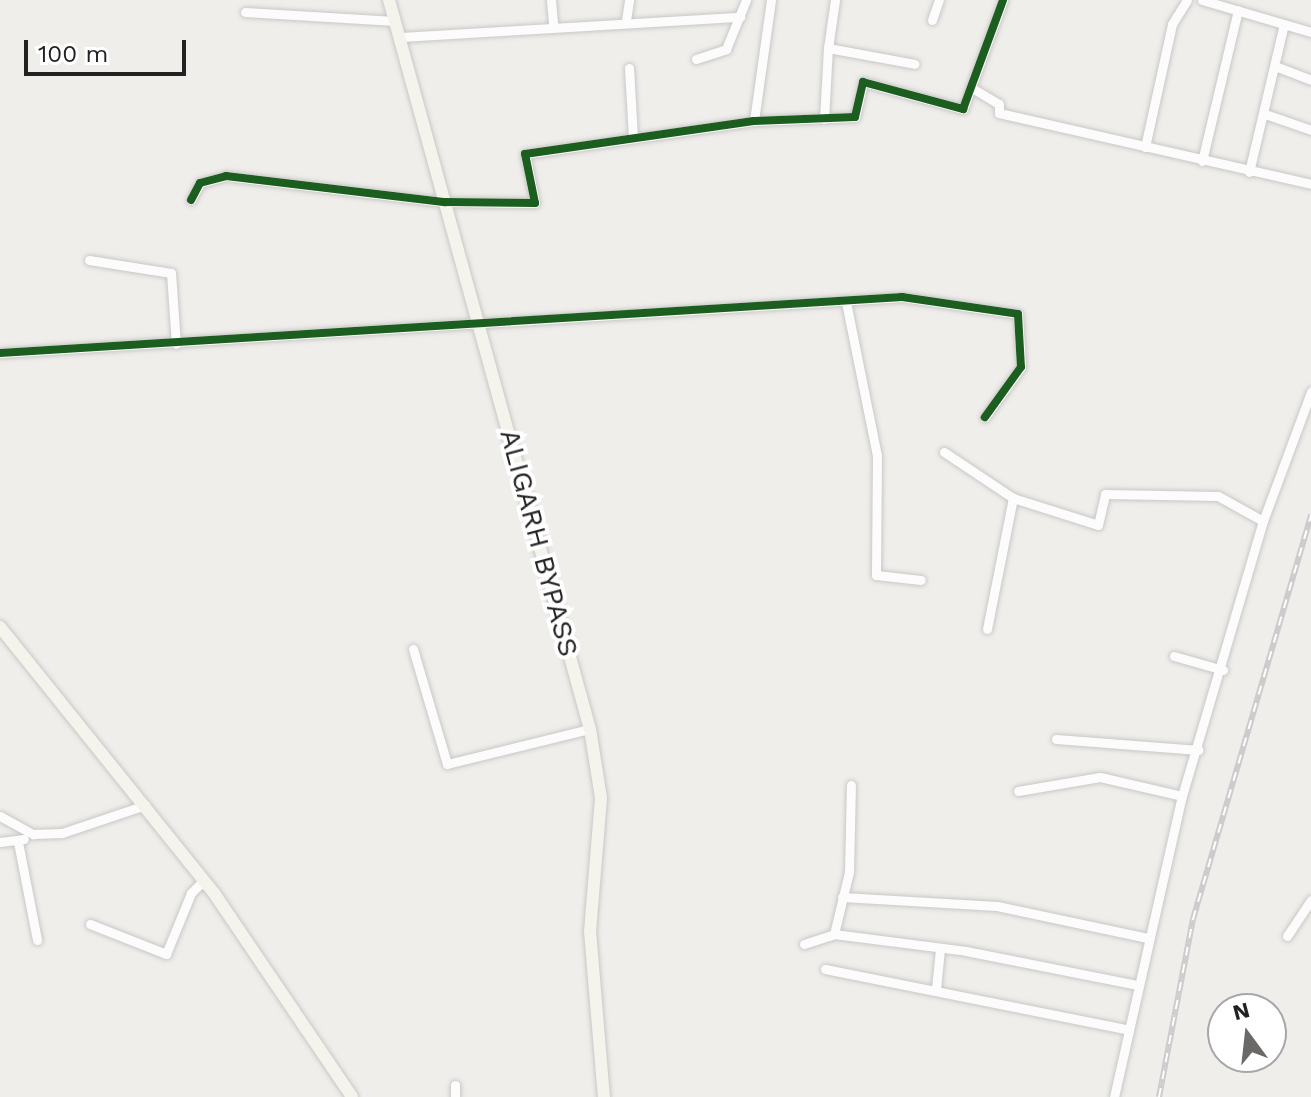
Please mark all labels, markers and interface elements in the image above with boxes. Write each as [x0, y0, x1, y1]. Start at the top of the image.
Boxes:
scale bar [28, 24, 190, 74]
text: 100 m [38, 40, 108, 68]
street label: ALIGARH BYPASS [492, 426, 586, 660]
north arrow [1207, 993, 1287, 1073]
text: N [1230, 997, 1252, 1025]

